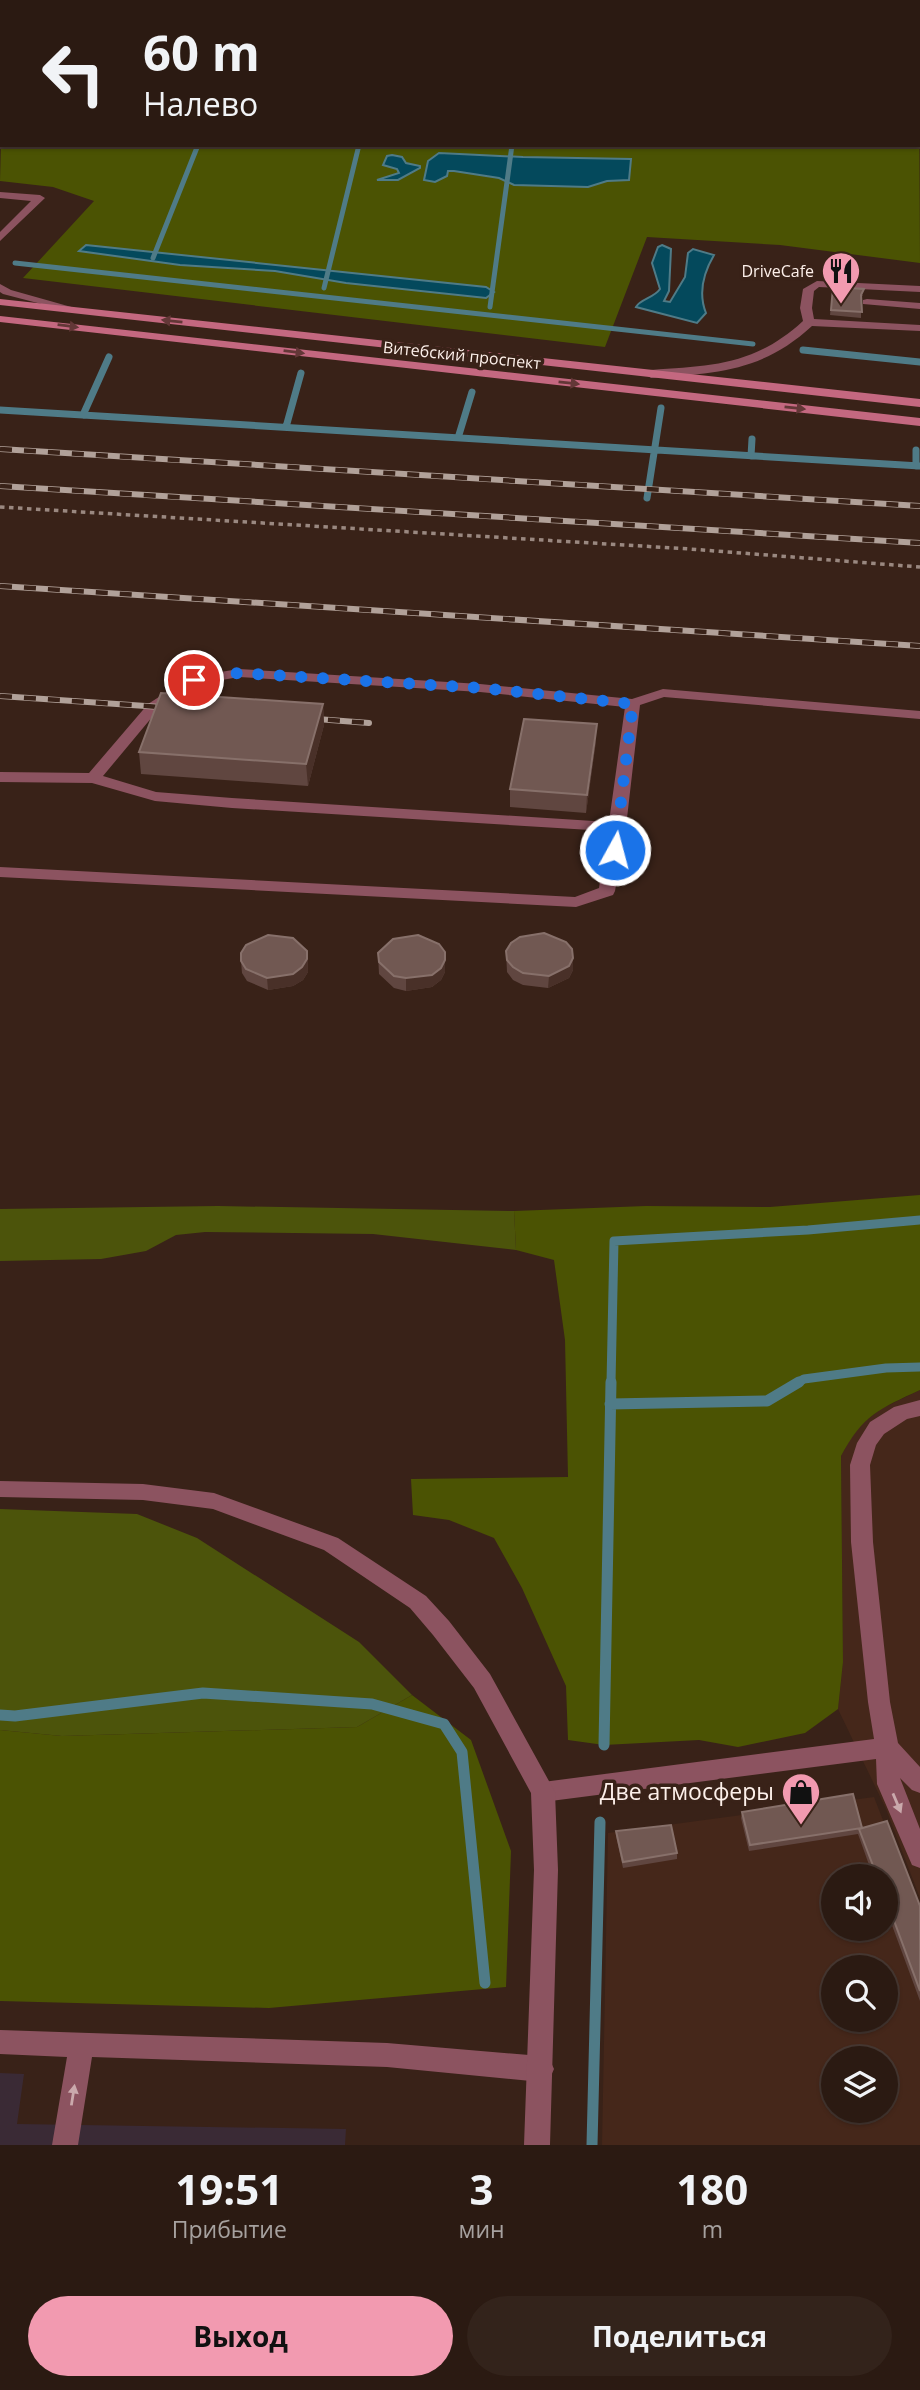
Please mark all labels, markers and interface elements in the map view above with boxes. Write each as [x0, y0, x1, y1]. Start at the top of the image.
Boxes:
text: 60 m [143, 19, 260, 85]
icon: left [28, 28, 119, 119]
text: Налево [143, 82, 258, 125]
restaurant icon: DriveCafe [820, 250, 862, 305]
place label: DriveCafe [742, 260, 814, 282]
one-way arrow [161, 315, 183, 326]
one-way arrow [57, 321, 79, 332]
street label: Витебский проспект [382, 336, 543, 374]
one-way arrow [283, 347, 305, 358]
one-way arrow [558, 378, 580, 389]
one-way arrow [784, 403, 806, 414]
pin [164, 650, 224, 710]
icon: arrive [175, 661, 213, 699]
position arrow [578, 813, 652, 887]
shop icon: Две атмосферы [780, 1771, 822, 1826]
place label: Две атмосферы [600, 1775, 774, 1807]
one-way arrow [891, 1793, 903, 1813]
map controls [821, 1864, 898, 2123]
button: sound [821, 1864, 898, 1941]
button: search [821, 1955, 898, 2032]
button: layers [821, 2046, 898, 2123]
one-way arrow [68, 2084, 79, 2106]
text: 19:51 [175, 2160, 283, 2217]
text: 3 [470, 2160, 494, 2217]
text: 180 [676, 2160, 748, 2217]
text: Прибытие [172, 2213, 287, 2245]
text: мин [459, 2213, 505, 2245]
text: m [702, 2213, 723, 2245]
button: Выход [28, 2296, 453, 2376]
button: Поделиться [467, 2296, 892, 2376]

